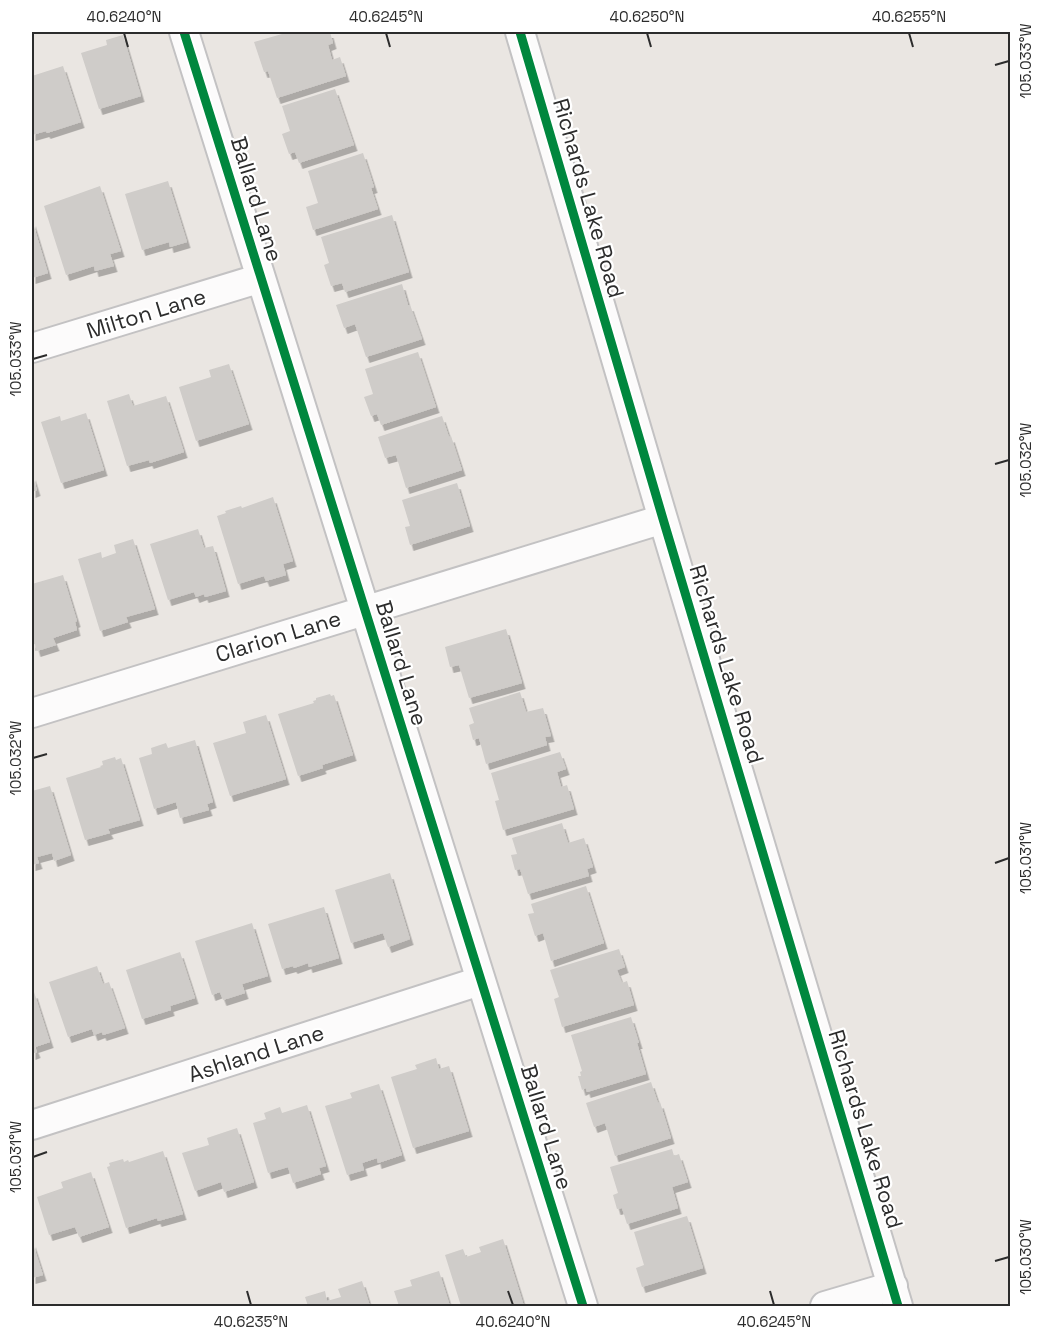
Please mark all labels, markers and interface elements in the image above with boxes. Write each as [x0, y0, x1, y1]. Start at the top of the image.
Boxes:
text: 40.6240°N [87, 7, 161, 26]
text: 40.6245°N [349, 7, 423, 26]
text: 40.6250°N [610, 7, 684, 26]
text: 40.6255°N [872, 7, 946, 26]
text: 105.033°W [1016, 23, 1035, 99]
street label: Richards Lake Road [547, 95, 631, 301]
street label: Ballard Lane [225, 133, 289, 265]
street label: Milton Lane [83, 282, 209, 344]
text: 105.033°W [6, 321, 25, 397]
text: 105.032°W [1016, 423, 1035, 498]
street label: Richards Lake Road [683, 561, 771, 767]
street label: Ballard Lane [370, 597, 434, 729]
street label: Clarion Lane [212, 604, 344, 668]
text: 105.032°W [6, 721, 25, 796]
text: 105.031°W [1016, 822, 1035, 894]
street label: Ashland Lane [184, 1018, 328, 1088]
street label: Richards Lake Road [822, 1026, 910, 1232]
street label: Ballard Lane [515, 1061, 579, 1193]
text: 105.031°W [6, 1121, 25, 1193]
text: 105.030°W [1016, 1219, 1035, 1295]
text: 40.6235°N [214, 1312, 288, 1331]
text: 40.6240°N [476, 1312, 550, 1331]
text: 40.6245°N [737, 1312, 811, 1331]

